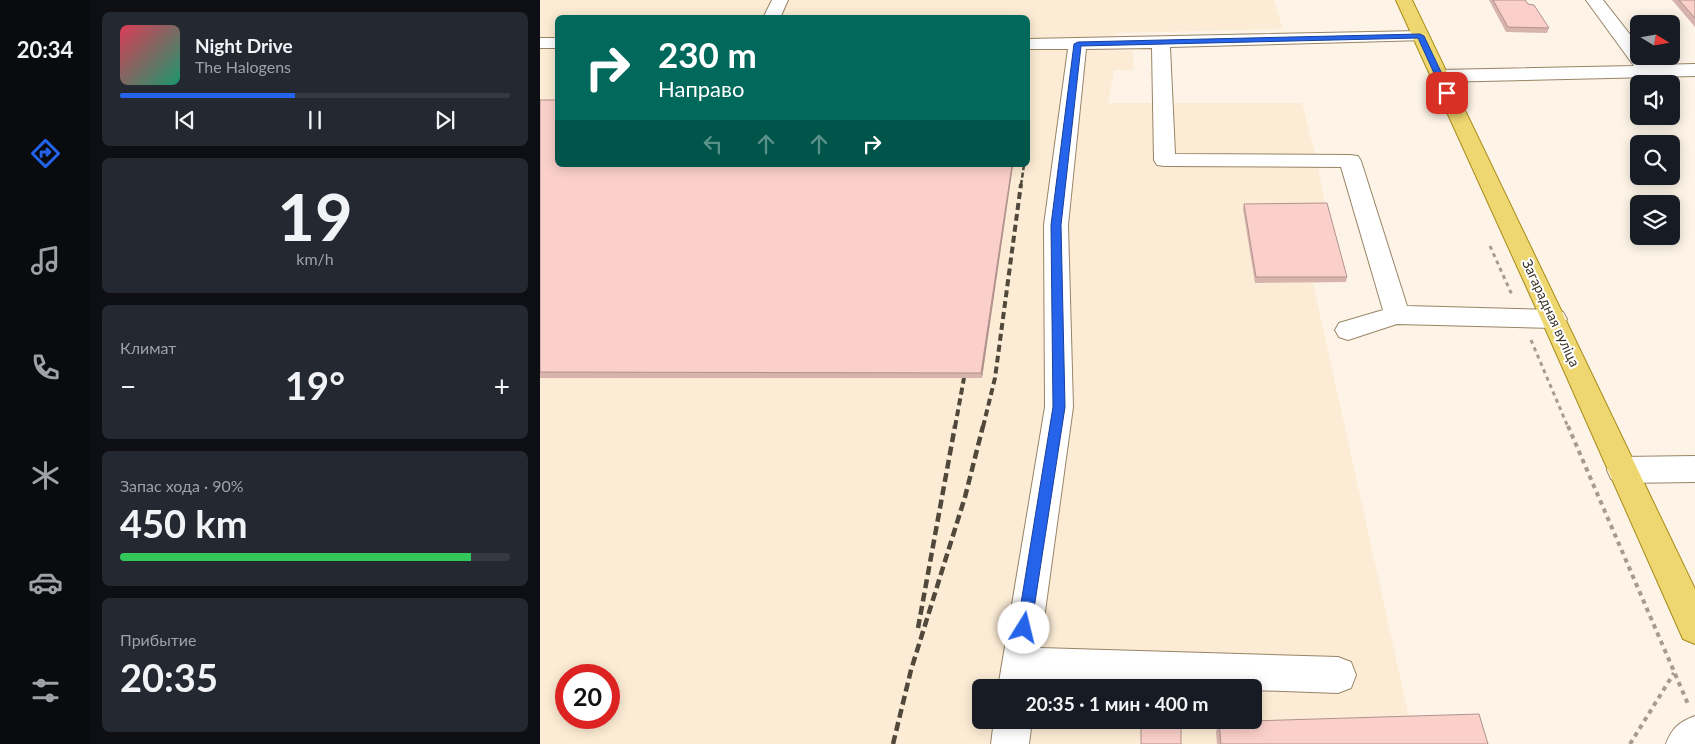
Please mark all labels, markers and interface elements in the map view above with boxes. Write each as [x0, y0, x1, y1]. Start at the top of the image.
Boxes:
north arrow [1630, 15, 1680, 65]
map controls [1630, 15, 1680, 245]
text: 230 m [658, 33, 757, 75]
text: Night Drive [195, 34, 293, 57]
icon: right [575, 35, 640, 100]
text: 20:34 [17, 36, 73, 63]
text: The Halogens [195, 57, 291, 76]
pin [1426, 72, 1468, 114]
text: Направо [658, 75, 744, 102]
button: sound [1630, 75, 1680, 125]
icon: arrive [1433, 79, 1461, 107]
icon: previous [171, 106, 199, 134]
icon: pause [301, 106, 329, 134]
icon: next [431, 106, 459, 134]
icon: left [699, 130, 727, 158]
icon: ahead [752, 130, 780, 158]
icon: ahead [805, 130, 833, 158]
icon: right [858, 130, 886, 158]
button: search [1630, 135, 1680, 185]
icon: directions [28, 136, 63, 171]
text: 19 [277, 177, 353, 255]
button: layers [1630, 195, 1680, 245]
icon: music [28, 243, 63, 278]
text: km/h [296, 249, 334, 268]
street label: Загарадная вуліца [1519, 256, 1584, 369]
text: Климат [120, 338, 176, 357]
icon: phone [28, 350, 63, 385]
text: 19° [285, 362, 345, 408]
text: − [120, 369, 136, 403]
text: + [494, 369, 510, 403]
icon: climate [28, 458, 63, 493]
text: Запас хода · 90% [120, 476, 244, 495]
text: 450 km [120, 500, 248, 546]
icon: car [28, 565, 63, 600]
position arrow [997, 601, 1049, 653]
text: Прибытие [120, 630, 196, 649]
text: 20:35 [120, 654, 218, 700]
speed limit sign: 20 [555, 664, 620, 729]
icon: filters [28, 673, 63, 708]
text: 20:35 · 1 мин · 400 m [1026, 692, 1208, 715]

